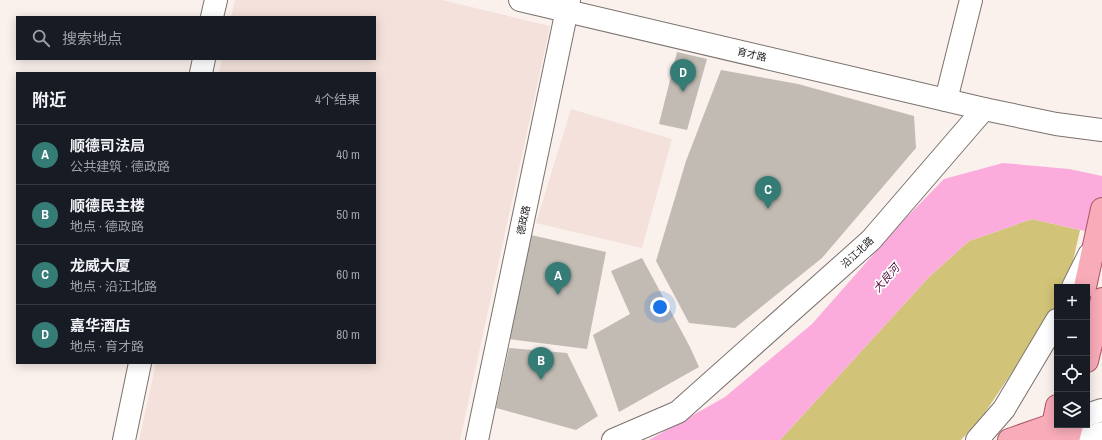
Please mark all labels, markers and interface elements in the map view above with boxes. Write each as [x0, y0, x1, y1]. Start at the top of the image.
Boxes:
search box [16, 16, 376, 60]
icon: search [30, 27, 52, 49]
text: 搜索地点 [62, 28, 122, 49]
street label: 育才路 [736, 45, 768, 64]
pin: D [670, 59, 696, 92]
text: 附近 [32, 88, 66, 111]
text: 4个结果 [315, 91, 360, 108]
text: 顺德司法局 [70, 135, 145, 156]
text: A [41, 146, 49, 163]
text: 40 m [336, 146, 360, 163]
text: 公共建筑 · 德政路 [70, 158, 170, 175]
pin: C [755, 176, 781, 209]
text: 顺德民主楼 [70, 195, 145, 216]
street label: 德政路 [514, 204, 533, 236]
text: B [41, 206, 49, 223]
text: 50 m [336, 206, 360, 223]
text: 地点 · 德政路 [70, 218, 144, 235]
street label: 沿江北路 [838, 234, 876, 271]
text: 龙威大厦 [70, 255, 130, 276]
water label: 大良河 [870, 259, 903, 295]
pin: A [545, 262, 571, 295]
text: C [41, 266, 49, 283]
text: 60 m [336, 266, 360, 283]
text: 地点 · 沿江北路 [70, 278, 157, 295]
map controls [1054, 284, 1090, 428]
button: + [1054, 284, 1090, 320]
your location [650, 297, 670, 317]
text: 嘉华酒店 [70, 315, 130, 336]
button: − [1054, 320, 1090, 356]
text: D [41, 326, 49, 343]
text: 80 m [336, 326, 360, 343]
text: 地点 · 育才路 [70, 338, 144, 355]
pin: B [528, 347, 554, 380]
button: locate [1054, 356, 1090, 392]
button: layers [1054, 392, 1090, 428]

